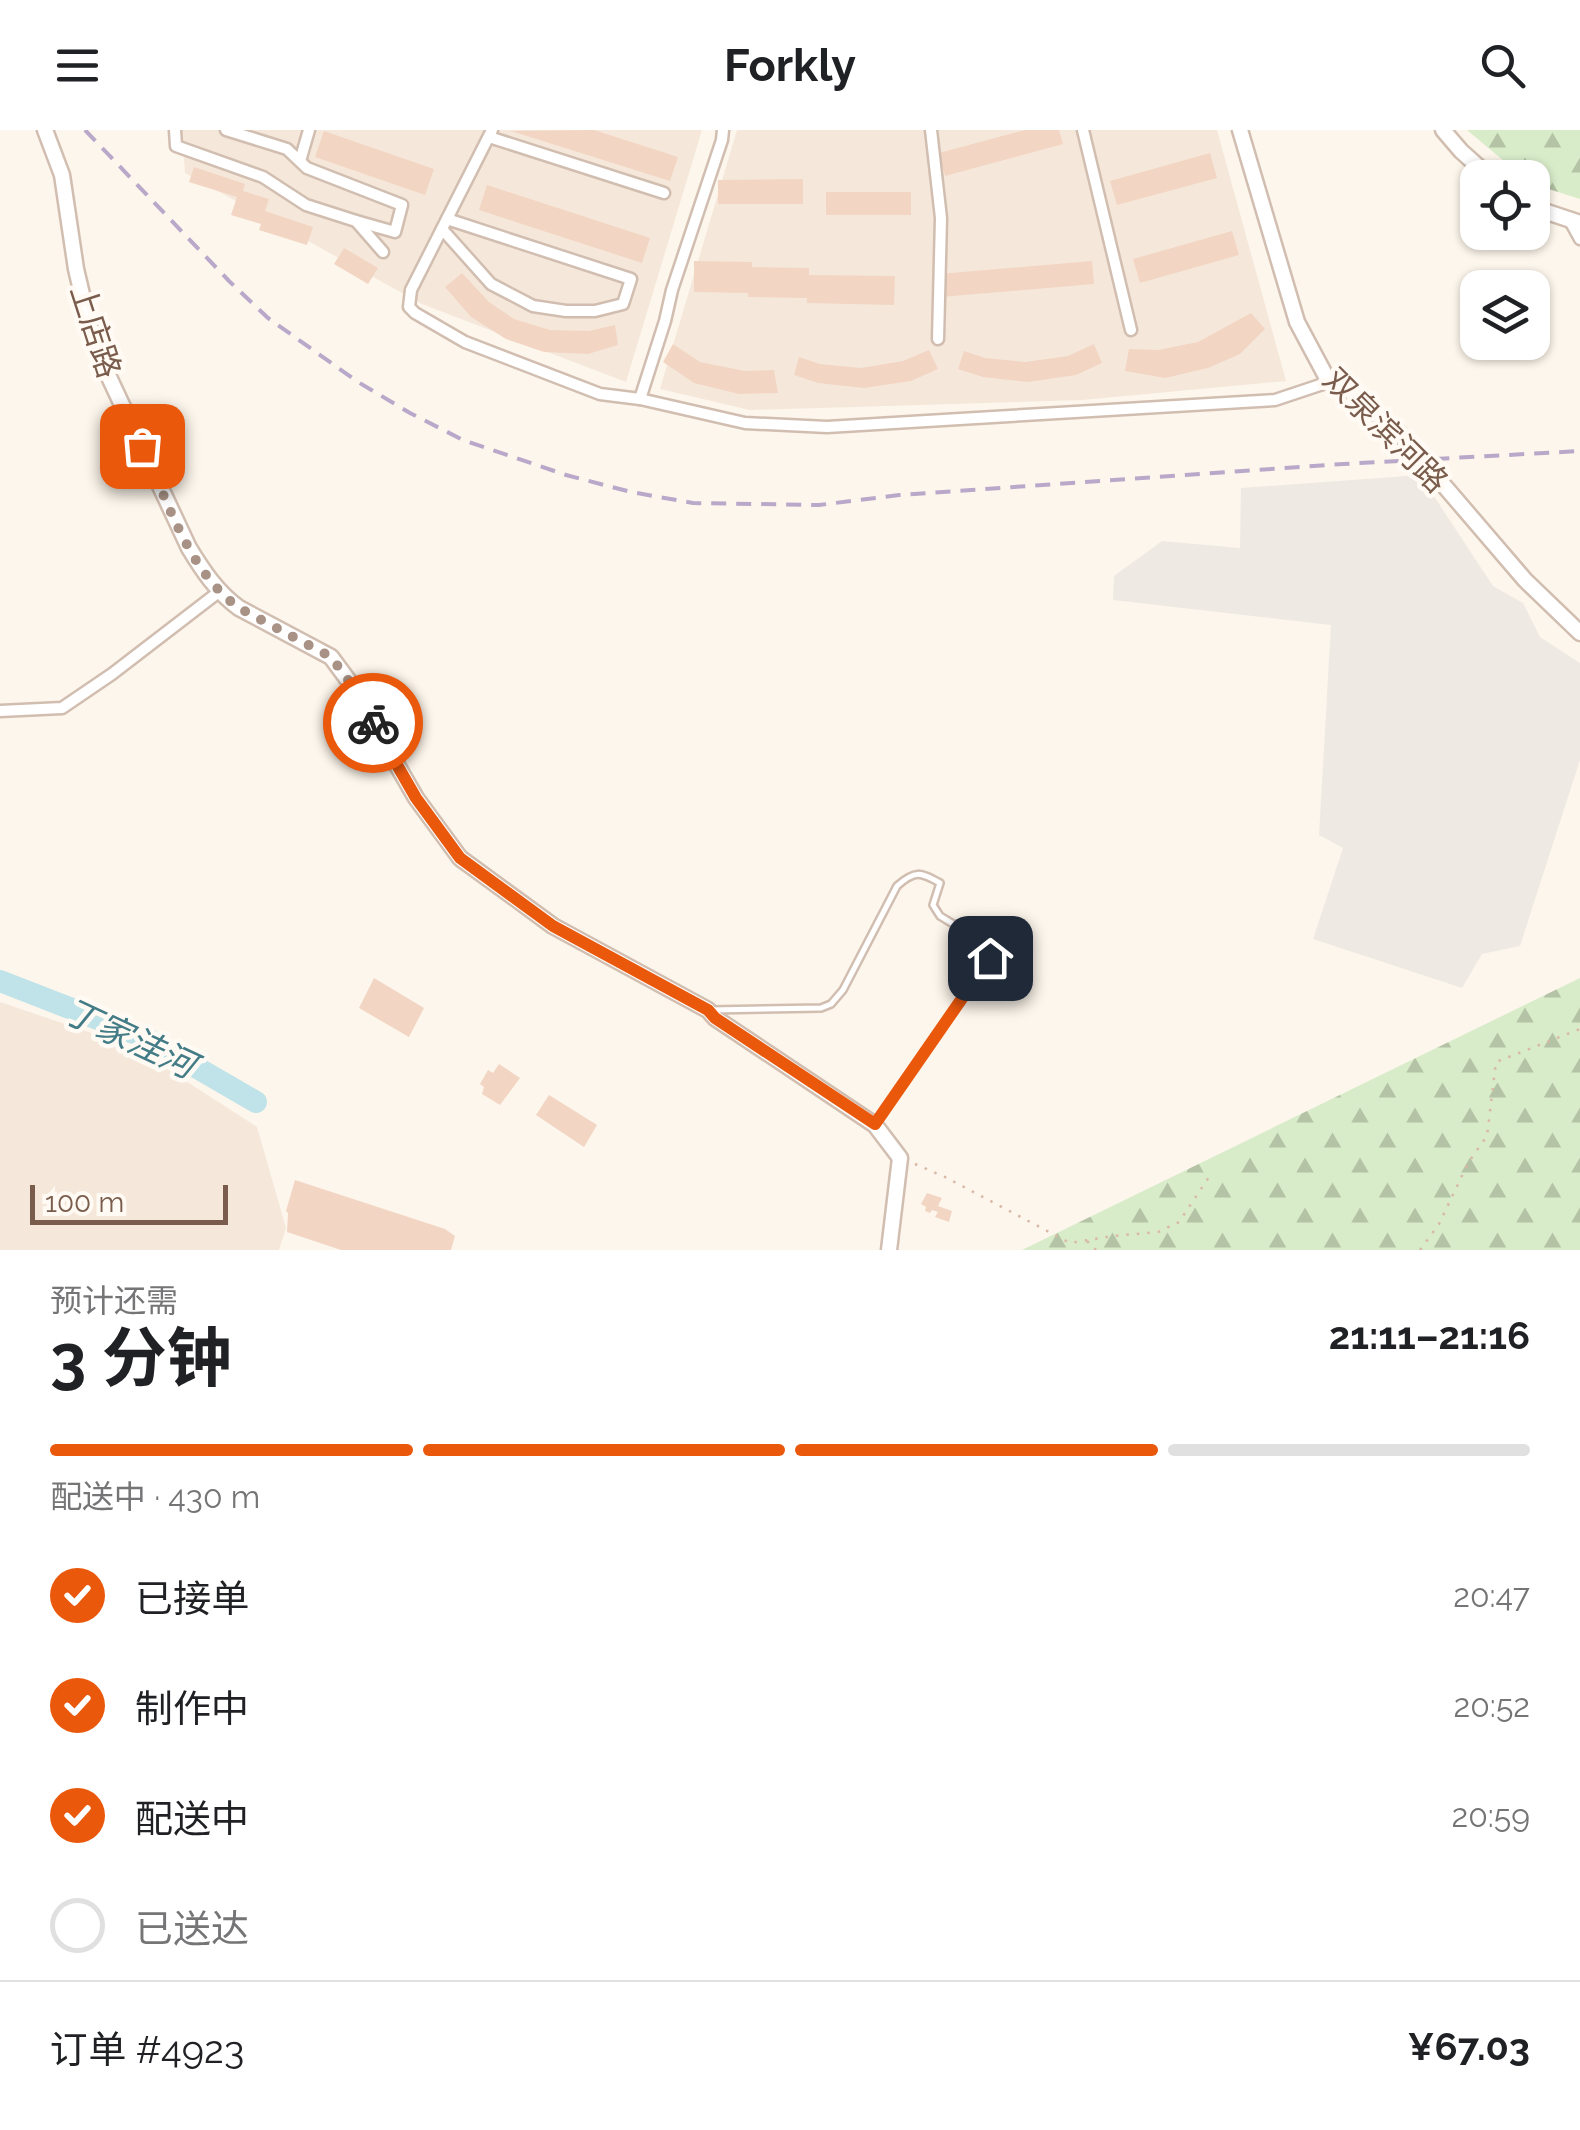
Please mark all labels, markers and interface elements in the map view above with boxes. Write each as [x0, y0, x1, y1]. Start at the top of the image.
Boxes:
icon: menu [50, 38, 105, 93]
icon: search [1475, 38, 1530, 93]
text: Forkly [724, 39, 856, 92]
map controls [1460, 160, 1550, 360]
button: locate [1460, 160, 1550, 250]
button: layers [1460, 270, 1550, 360]
street label: 上店路 [64, 280, 128, 382]
street label: 双泉滨河路 [1316, 360, 1456, 500]
pin [100, 404, 185, 489]
icon: bag [115, 419, 170, 474]
courier [323, 673, 423, 773]
icon: bike [346, 696, 401, 751]
pin [948, 916, 1033, 1001]
icon: home [963, 931, 1018, 986]
water label: 丁家洼河 [58, 990, 208, 1089]
scale bar [30, 1180, 228, 1224]
text: 100 m [45, 1186, 124, 1219]
text: 预计还需 [50, 1282, 178, 1319]
text: 21:11–21:16 [1329, 1313, 1530, 1358]
text: 3 分钟 [50, 1320, 232, 1396]
text: 配送中 · 430 m [50, 1478, 260, 1515]
icon: check [50, 1568, 105, 1623]
text: 已接单 [135, 1576, 249, 1621]
text: 20:47 [1453, 1577, 1530, 1614]
icon: check [50, 1678, 105, 1733]
text: 制作中 [135, 1686, 249, 1731]
text: 20:52 [1454, 1687, 1530, 1724]
icon: check [50, 1788, 105, 1843]
text: 配送中 [135, 1796, 249, 1841]
text: 20:59 [1452, 1797, 1530, 1834]
text: 已送达 [135, 1906, 249, 1951]
text: ¥67.03 [1408, 2024, 1530, 2069]
text: 订单 #4923 [50, 2027, 244, 2072]

